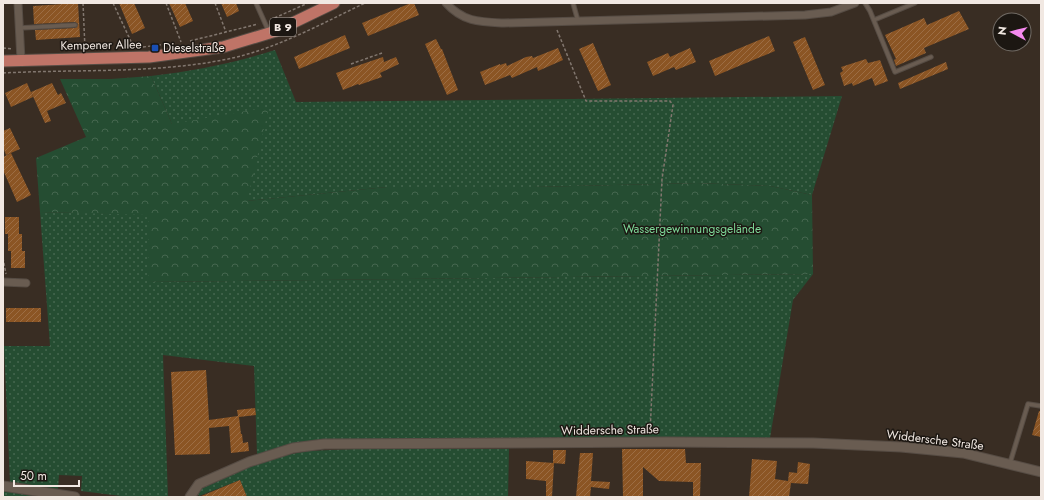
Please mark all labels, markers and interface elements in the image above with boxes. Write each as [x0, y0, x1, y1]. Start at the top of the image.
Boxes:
north arrow [992, 12, 1032, 52]
road number: B 9 [270, 18, 296, 36]
text: N [994, 25, 1011, 36]
street label: Kempener Allee [60, 35, 142, 55]
place label: Dieselstraße [163, 39, 225, 57]
marker: Dieselstraße [150, 43, 160, 53]
park label: Wassergewinnungsgelände [623, 220, 761, 238]
street label: Widdersche Straße [561, 420, 659, 440]
street label: Widdersche Straße [885, 425, 985, 455]
scale bar [14, 462, 79, 488]
text: 50 m [20, 467, 47, 485]

